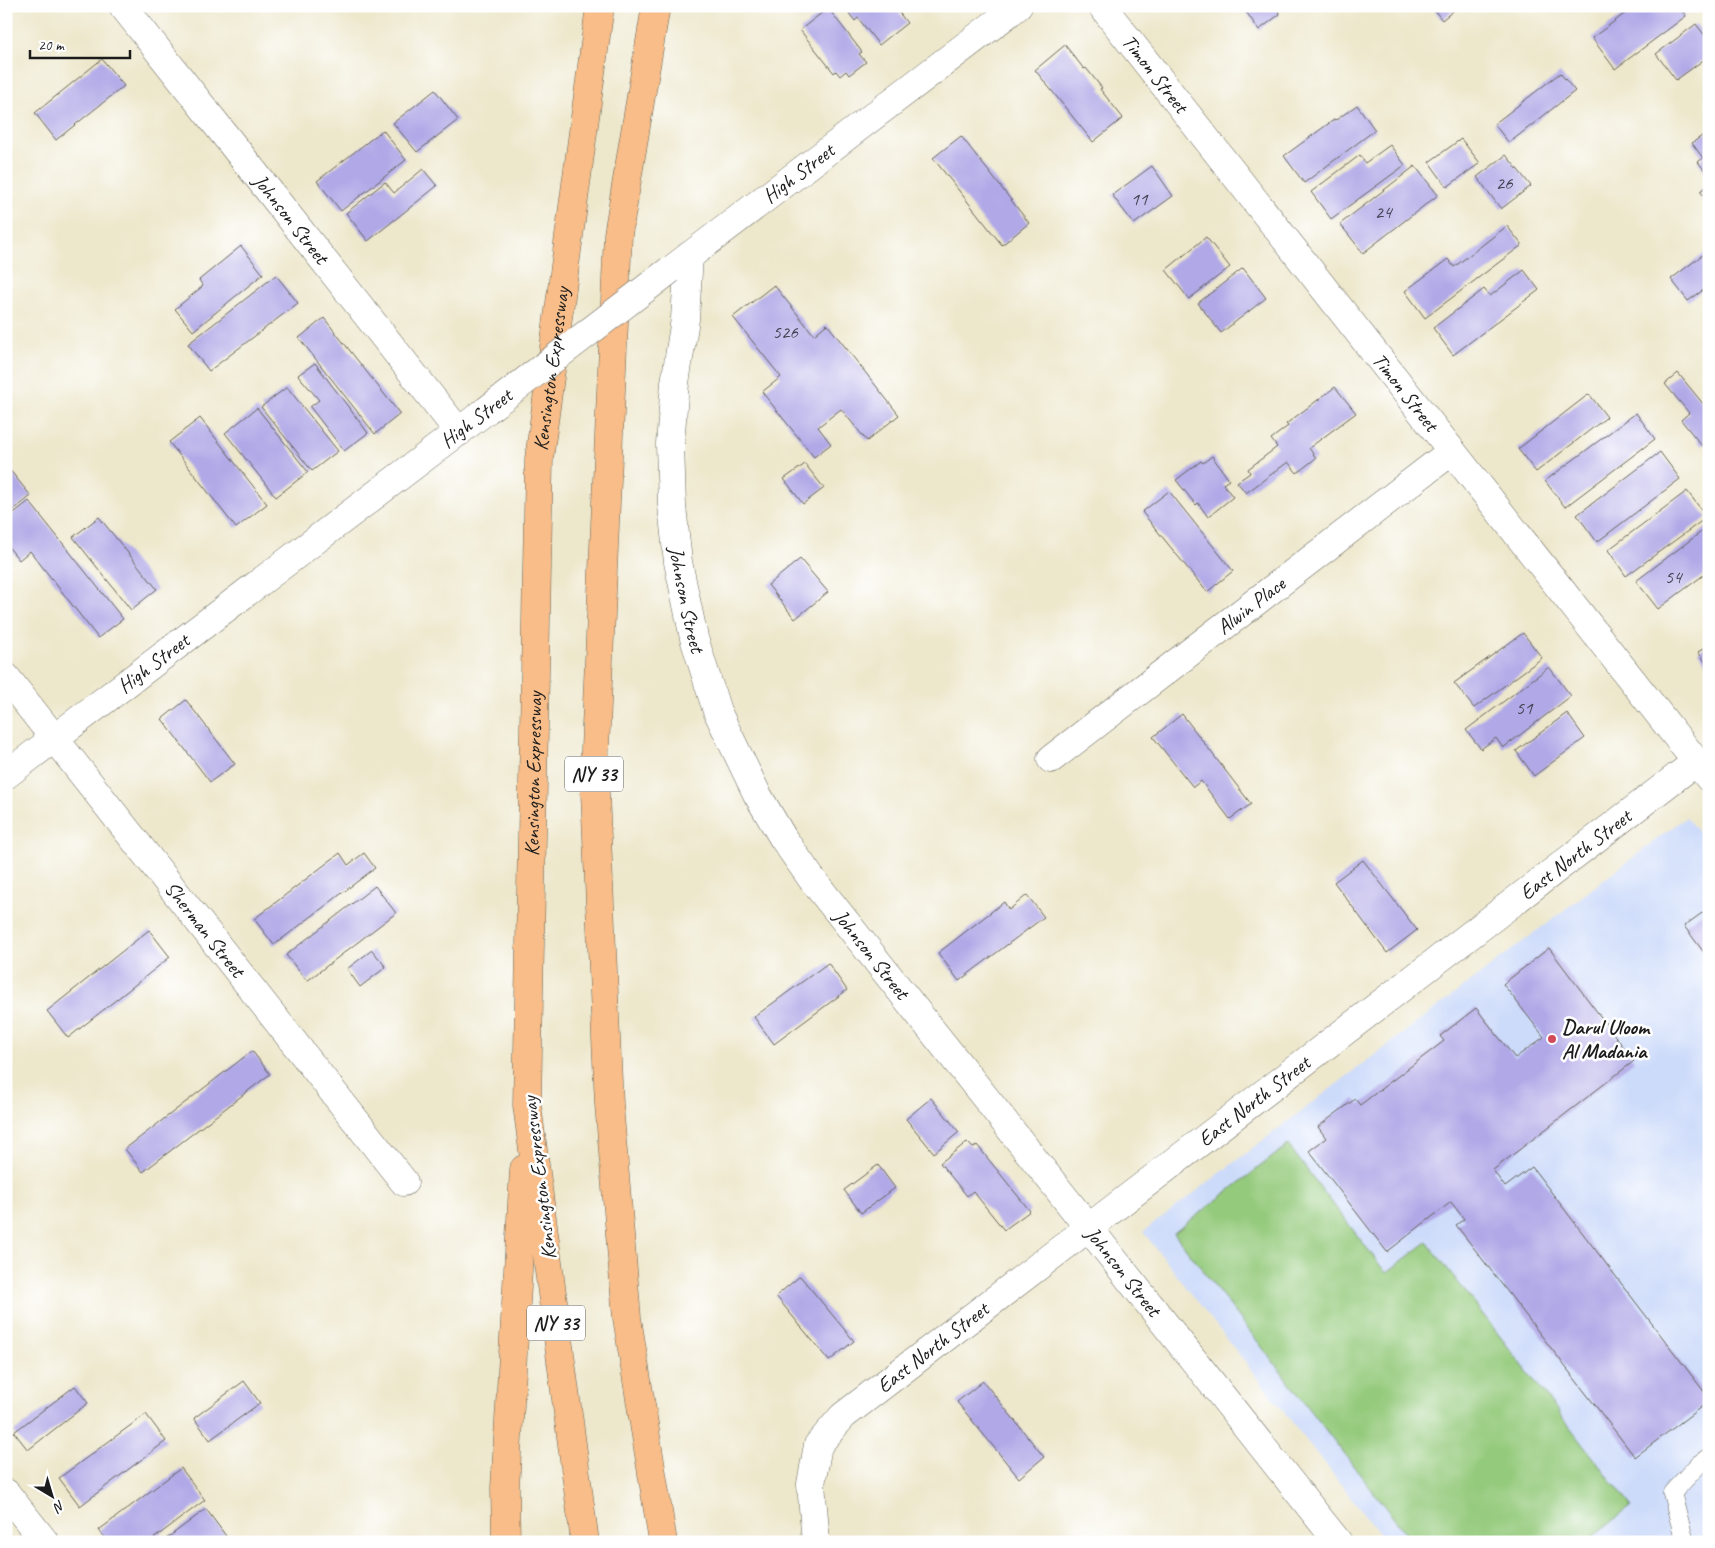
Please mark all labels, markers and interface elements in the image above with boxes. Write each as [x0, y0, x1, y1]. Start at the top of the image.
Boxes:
scale bar [30, 28, 130, 60]
street label: Timon Street [1116, 29, 1195, 120]
text: 20 m [38, 36, 65, 55]
street label: High Street [757, 136, 841, 209]
street label: Johnson Street [247, 168, 336, 271]
house number: 26 [1495, 171, 1514, 195]
house number: 11 [1130, 187, 1149, 211]
house number: 24 [1374, 200, 1394, 224]
street label: Kensington Expressway [527, 284, 575, 452]
house number: 526 [772, 320, 799, 344]
street label: Timon Street [1367, 348, 1446, 438]
street label: High Street [435, 381, 519, 453]
street label: Johnson Street [663, 545, 711, 658]
house number: 54 [1664, 565, 1684, 589]
street label: Alwin Place [1211, 570, 1291, 640]
street label: High Street [112, 626, 196, 699]
street label: Kensington Expressway [519, 690, 548, 856]
house number: 51 [1515, 696, 1534, 720]
road number: NY 33 [565, 756, 623, 792]
street label: East North Street [1514, 802, 1638, 906]
street label: Sherman Street [159, 876, 252, 984]
street label: Johnson Street [827, 903, 916, 1006]
place label: Darul Uloom Al Madania [1562, 1014, 1651, 1064]
marker: Darul Uloom Al Madania [1546, 1033, 1558, 1045]
street label: East North Street [1193, 1049, 1317, 1152]
street label: Kensington Expressway [516, 1093, 562, 1261]
street label: Johnson Street [1079, 1221, 1168, 1323]
street label: East North Street [871, 1295, 995, 1398]
road number: NY 33 [527, 1306, 585, 1340]
north arrow [28, 1470, 78, 1520]
text: N [49, 1496, 68, 1517]

